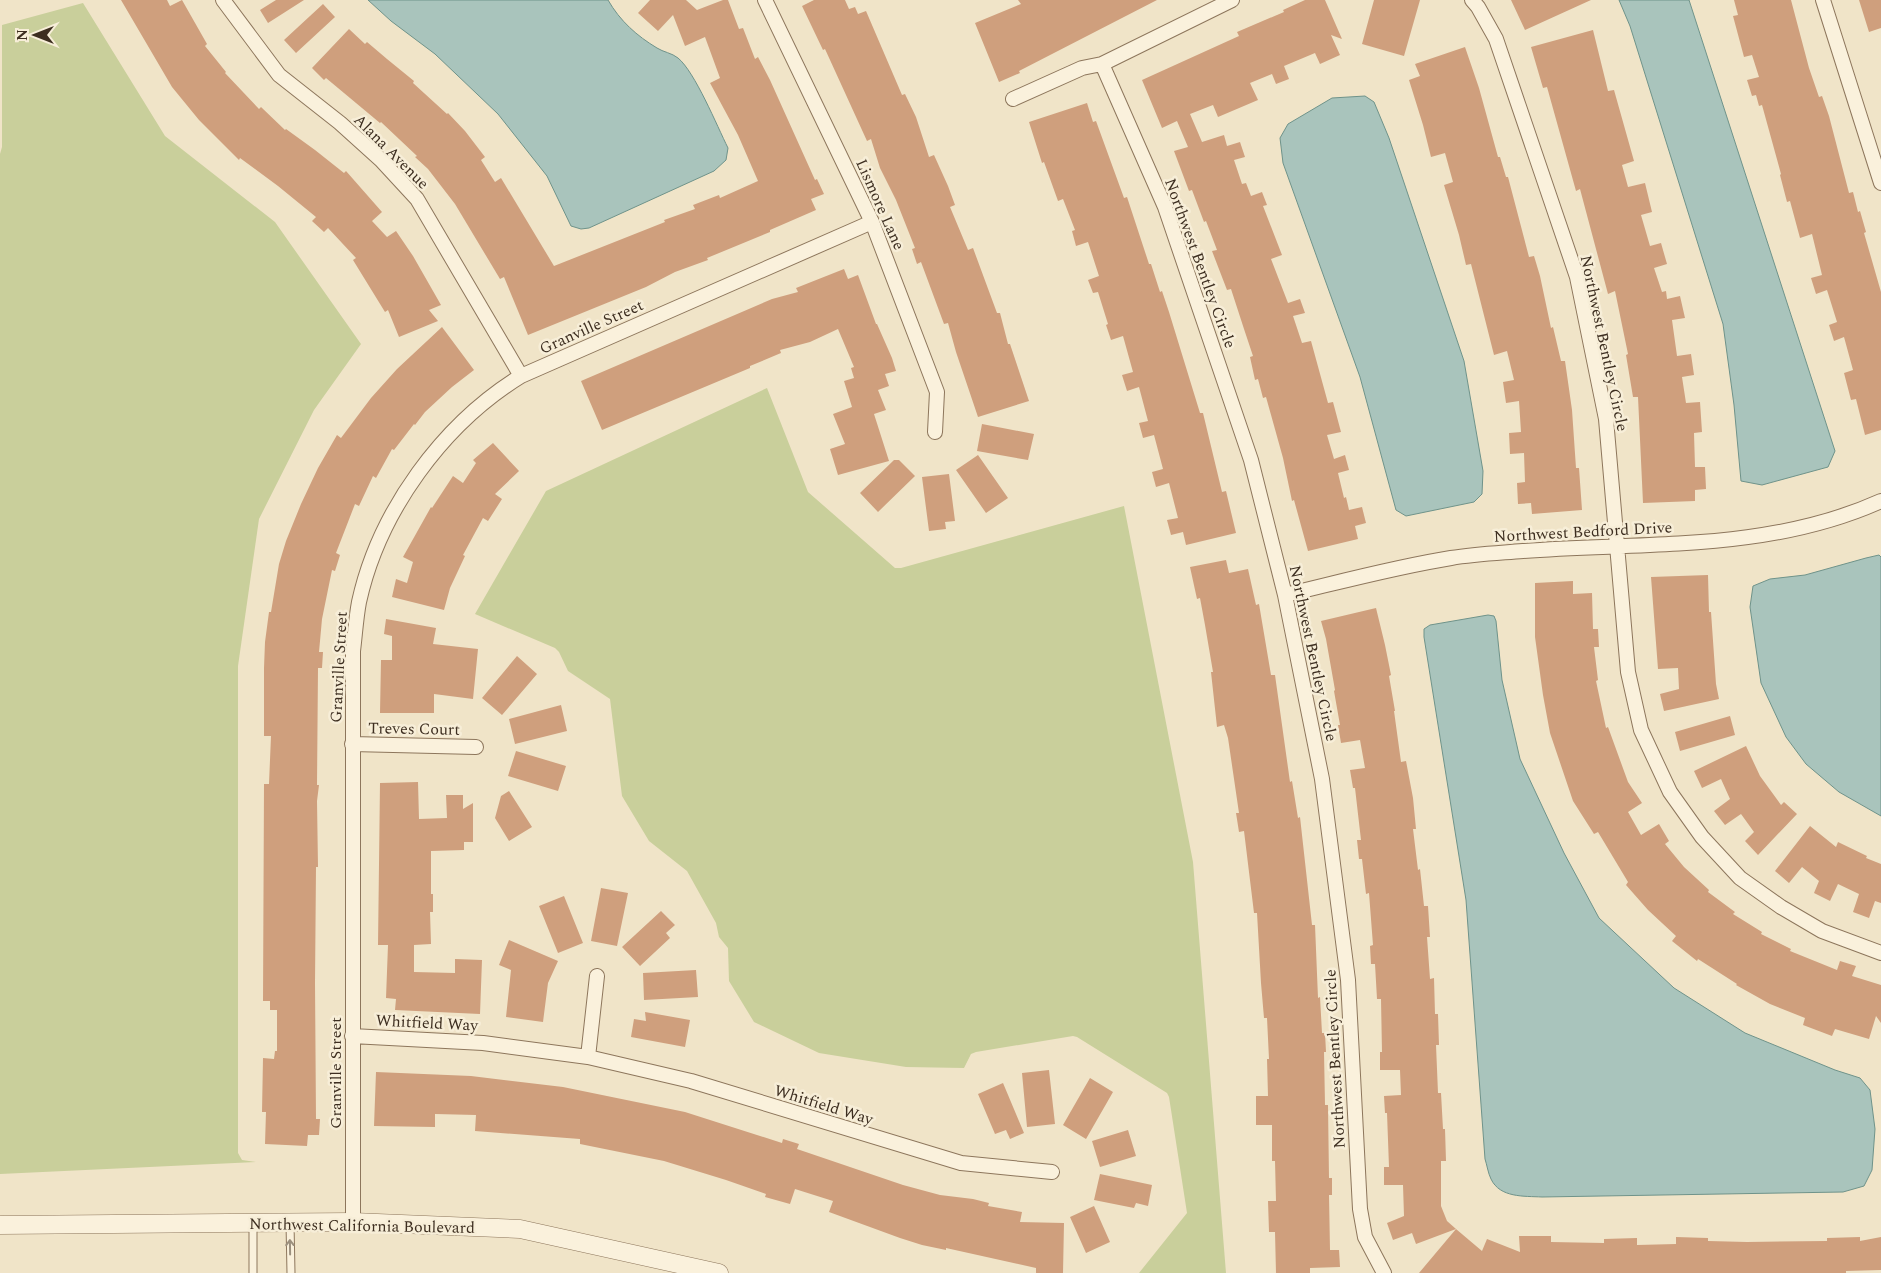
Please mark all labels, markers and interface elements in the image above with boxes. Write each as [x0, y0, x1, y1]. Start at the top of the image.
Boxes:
north arrow [10, 10, 60, 60]
text: N [12, 29, 33, 41]
street label: Alana Avenue [348, 108, 435, 195]
street label: Lismore Lane [849, 155, 911, 254]
street label: Northwest Bentley Circle [1158, 175, 1242, 352]
street label: Northwest Bentley Circle [1574, 253, 1634, 433]
street label: Granville Street [536, 293, 648, 361]
street label: Northwest Bedford Drive [1493, 515, 1673, 549]
street label: Northwest Bentley Circle [1283, 563, 1343, 743]
street label: Granville Street [324, 610, 354, 723]
street label: Treves Court [368, 716, 461, 742]
street label: Northwest Bentley Circle [1318, 969, 1352, 1149]
street label: Whitfield Way [375, 1008, 480, 1038]
street label: Granville Street [324, 1017, 348, 1129]
street label: Whitfield Way [771, 1079, 877, 1132]
street label: Northwest California Boulevard [249, 1212, 475, 1240]
one-way arrow [285, 1240, 295, 1256]

